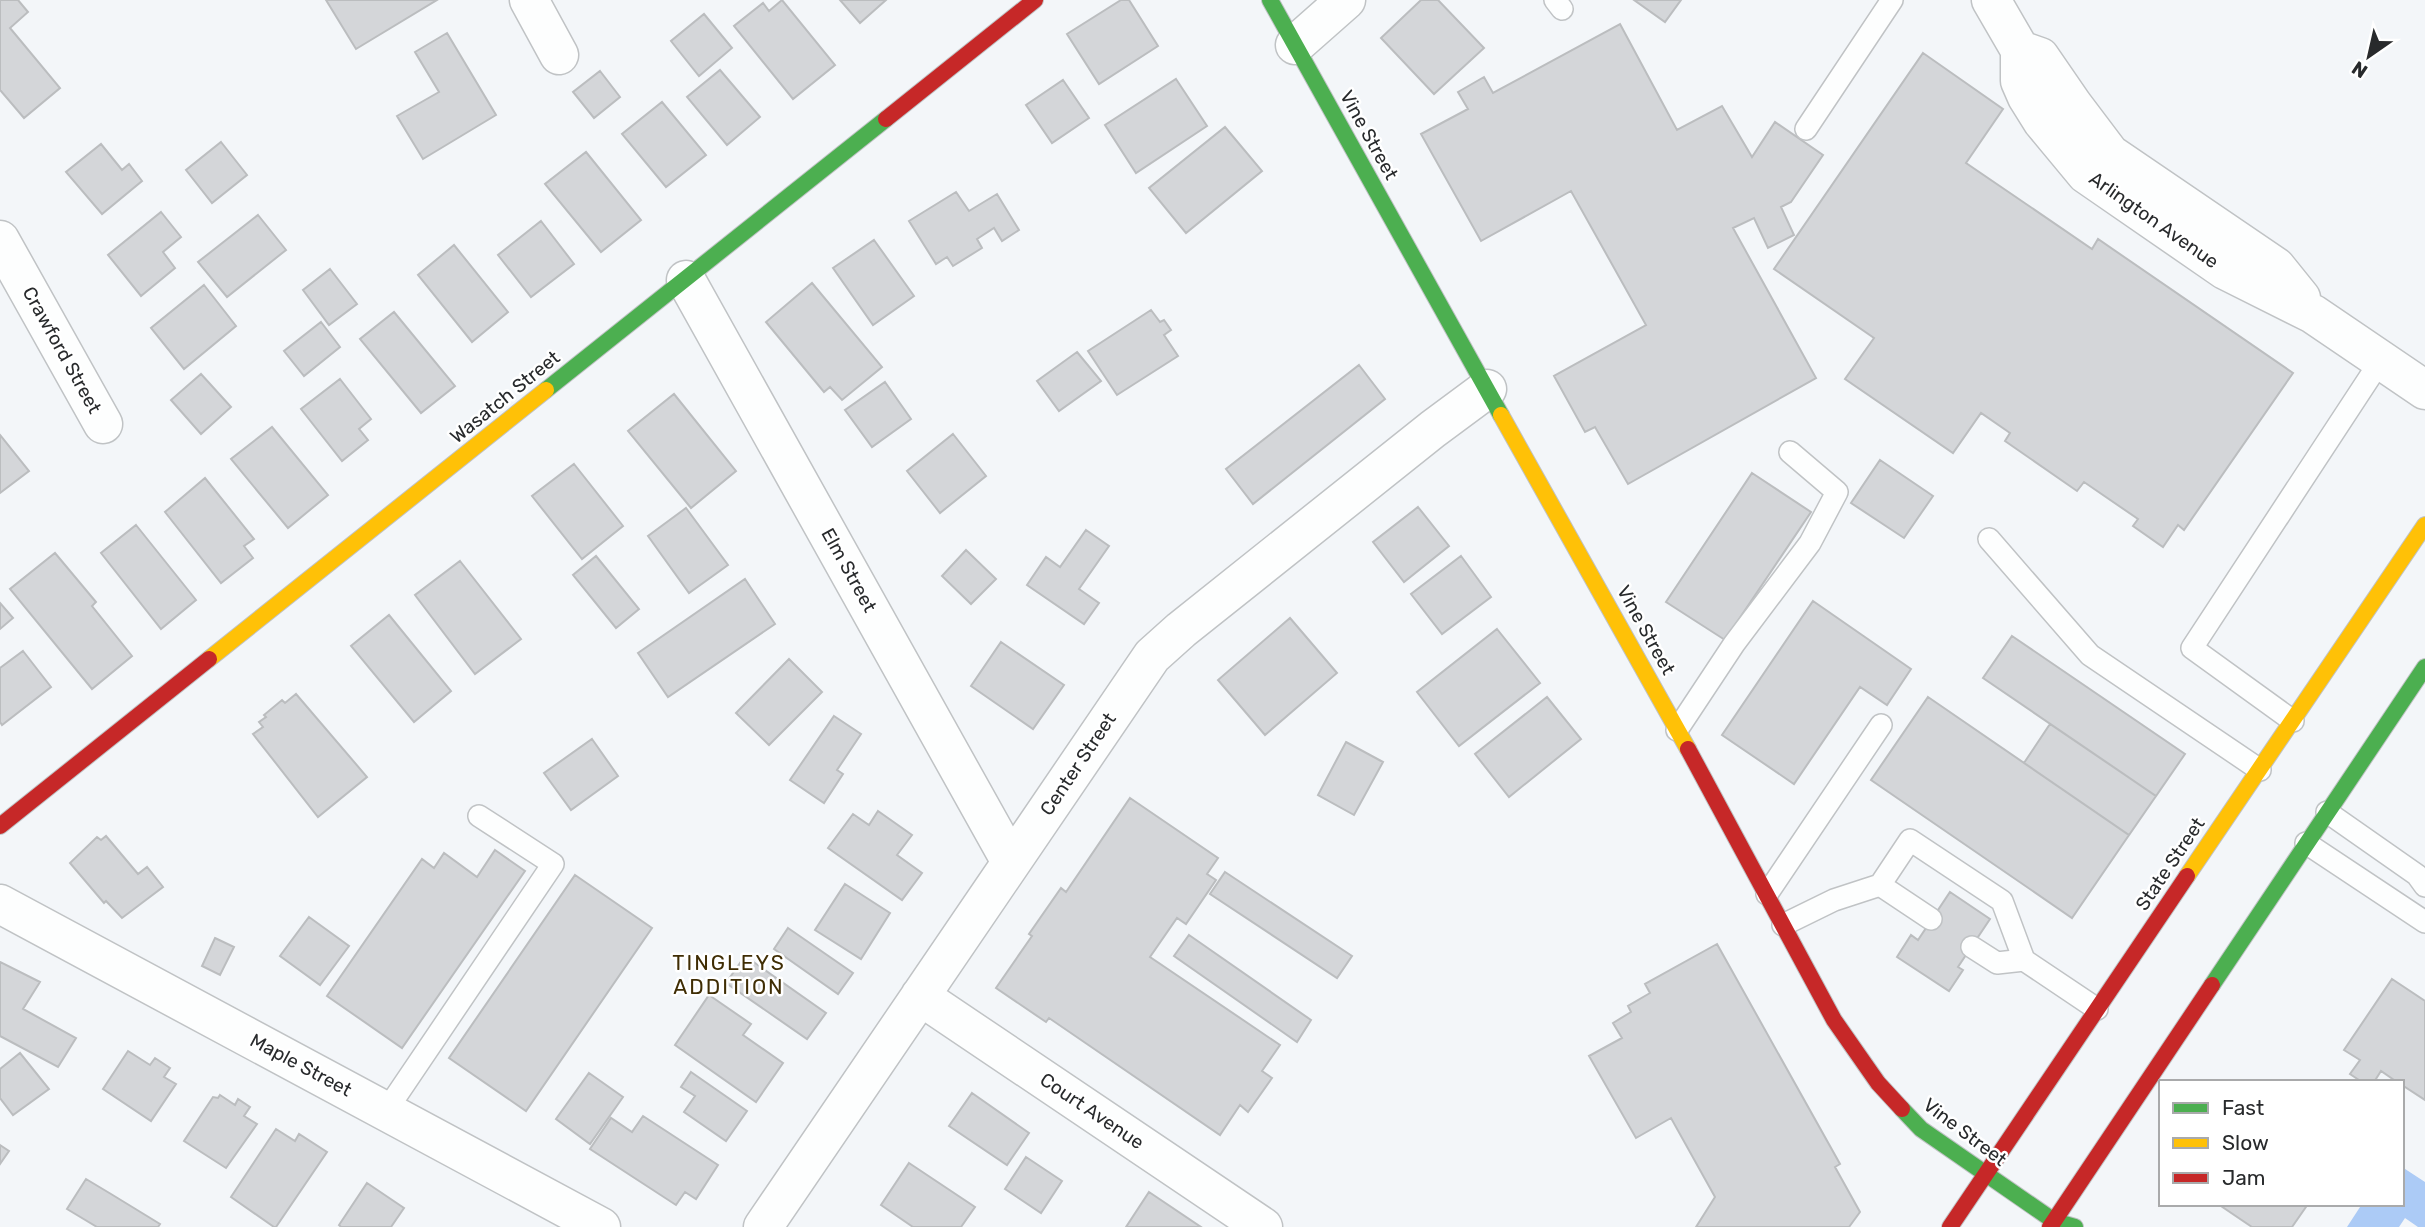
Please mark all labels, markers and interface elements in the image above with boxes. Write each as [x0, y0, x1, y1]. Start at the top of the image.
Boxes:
north arrow [2334, 21, 2404, 91]
text: N [2348, 56, 2372, 83]
street label: Vine Street [1335, 86, 1403, 184]
street label: Arlington Avenue [2085, 167, 2223, 273]
street label: Crawford Street [18, 283, 107, 418]
street label: Wasatch Street [446, 345, 565, 448]
street label: Elm Street [816, 524, 882, 617]
street label: Vine Street [1612, 581, 1680, 679]
street label: Center Street [1035, 708, 1121, 820]
street label: State Street [2130, 813, 2210, 915]
district label: TINGLEYS ADDITION [672, 950, 786, 999]
street label: Maple Street [246, 1029, 356, 1102]
street label: Court Avenue [1036, 1068, 1148, 1154]
legend [2159, 1080, 2404, 1206]
street label: Vine Street [1919, 1093, 2012, 1171]
text: Fast [2222, 1095, 2264, 1120]
text: Slow [2222, 1130, 2269, 1155]
text: Jam [2222, 1165, 2266, 1190]

